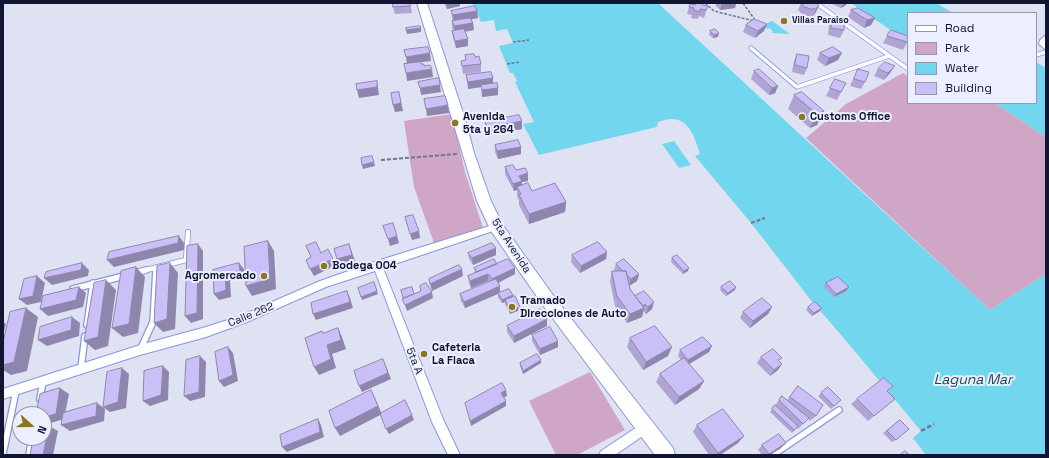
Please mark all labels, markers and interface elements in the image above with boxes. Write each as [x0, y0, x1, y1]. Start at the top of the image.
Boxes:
legend [907, 12, 1037, 104]
marker: Villas Paraiso [779, 16, 789, 26]
place label: Villas Paraiso [792, 16, 849, 26]
text: Road [945, 20, 974, 36]
text: Park [945, 40, 970, 56]
text: Water [945, 60, 979, 76]
text: Building [945, 80, 992, 96]
place label: Avenida 5ta y 264 [463, 110, 514, 136]
place label: Customs Office [810, 110, 890, 124]
marker: Customs Office [797, 112, 807, 122]
marker: Avenida 5ta y 264 [450, 118, 460, 128]
street label: 5ta Avenida [488, 216, 534, 276]
place label: Bodega 004 [332, 259, 397, 273]
marker: Bodega 004 [319, 261, 329, 271]
place label: Agromercado [185, 269, 256, 283]
marker: Agromercado [259, 271, 269, 281]
place label: Tramado Direcciones de Auto [520, 294, 626, 320]
street label: Calle 262 [226, 300, 276, 330]
marker: Tramado Direcciones de Auto [507, 302, 517, 312]
place label: Cafeteria La Flaca [432, 341, 481, 367]
street label: 5ta A [403, 346, 425, 376]
marker: Cafeteria La Flaca [419, 349, 429, 359]
water label: Laguna Mar [934, 372, 1012, 388]
north arrow [12, 406, 52, 446]
text: N [34, 424, 50, 436]

